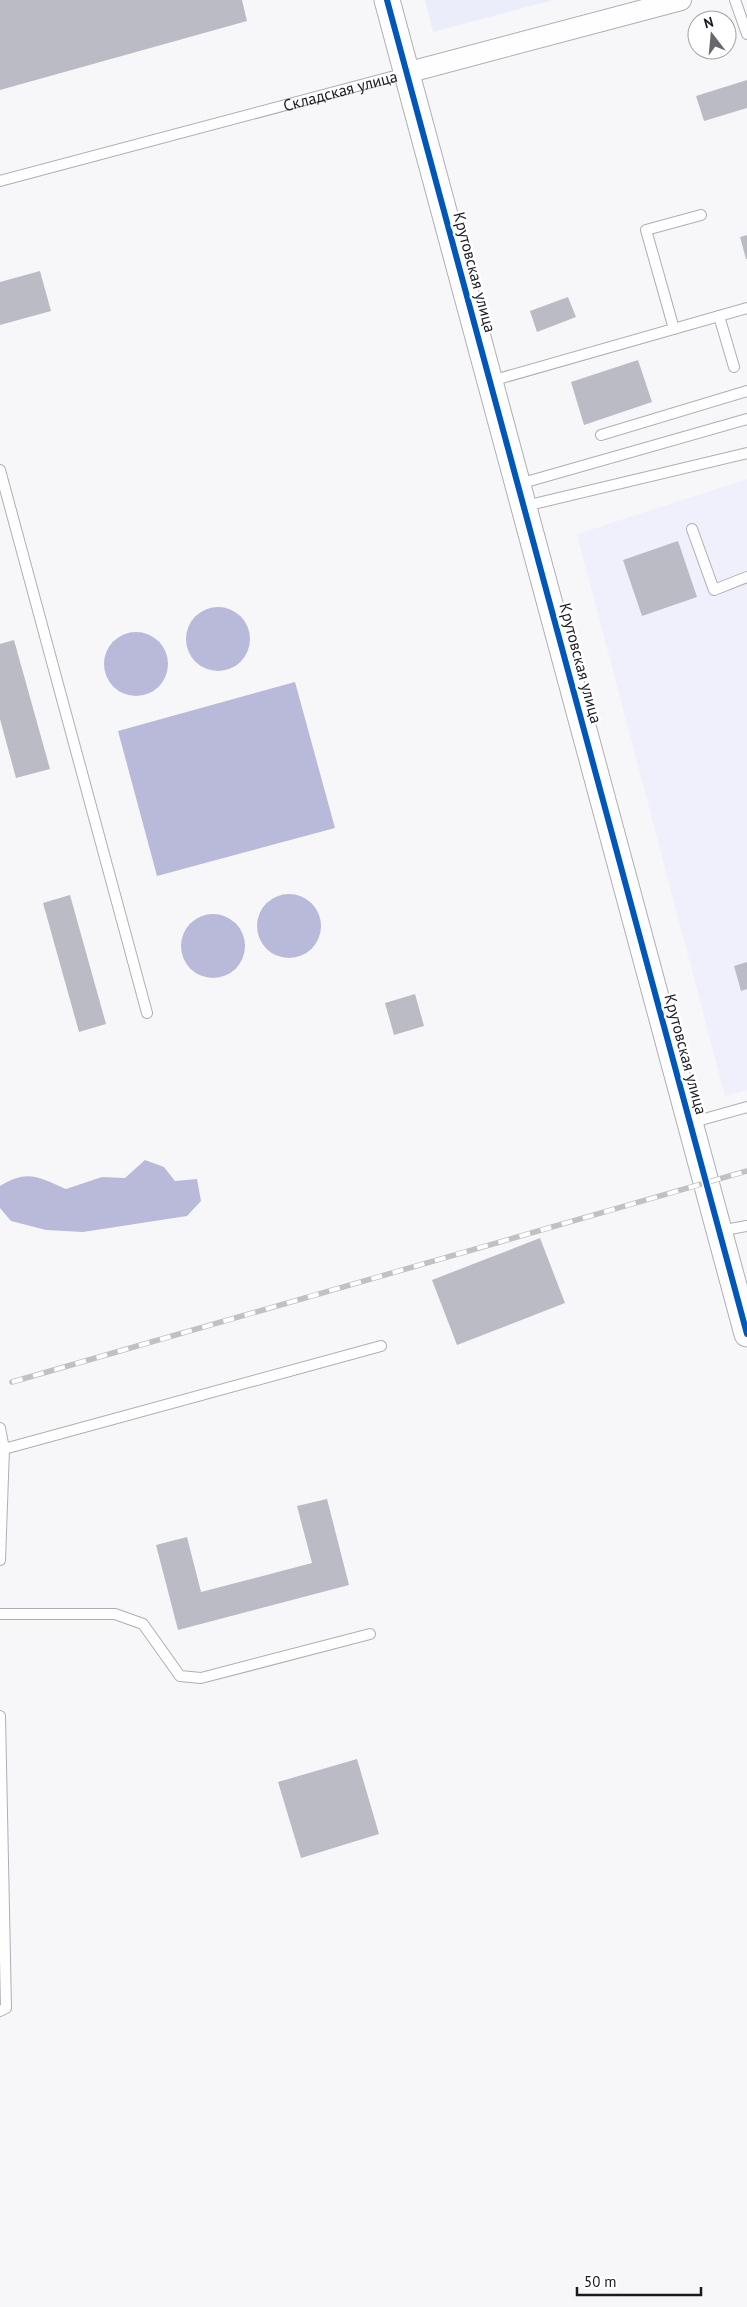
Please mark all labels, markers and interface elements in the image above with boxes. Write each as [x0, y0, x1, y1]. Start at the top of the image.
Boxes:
north arrow [687, 10, 737, 60]
text: N [702, 13, 715, 32]
street label: Складская улица [281, 66, 399, 115]
street label: Крутовская улица [449, 210, 501, 334]
street label: Крутовская улица [555, 601, 607, 725]
street label: Крутовская улица [660, 992, 712, 1116]
scale bar [577, 2264, 701, 2296]
text: 50 m [584, 2272, 617, 2291]

